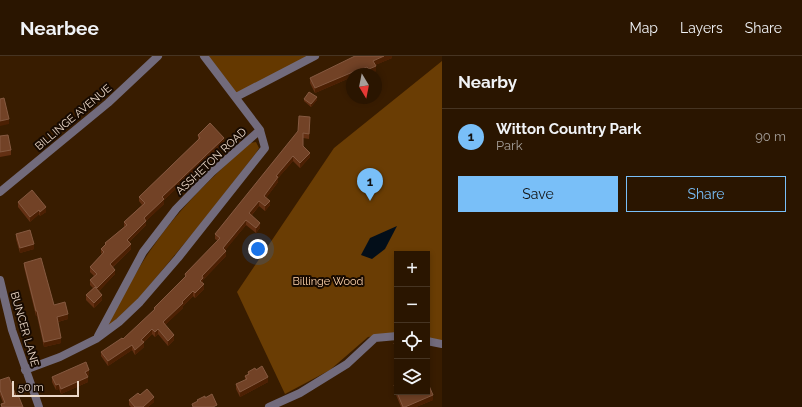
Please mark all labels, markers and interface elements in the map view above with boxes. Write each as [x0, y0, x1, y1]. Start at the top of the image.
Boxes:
text: Nearbee [20, 17, 99, 39]
text: Map [630, 20, 658, 36]
text: Layers [680, 20, 723, 36]
text: Share [745, 20, 782, 36]
north arrow [346, 68, 382, 104]
text: Nearby [458, 72, 517, 92]
street label: BILLINGE AVENUE [33, 81, 114, 153]
text: Witton Country Park [496, 120, 641, 138]
street label: ASSHETON ROAD [173, 125, 249, 197]
text: 1 [468, 129, 474, 144]
text: 90 m [755, 129, 786, 144]
text: Park [496, 138, 523, 153]
pin: 1 [357, 168, 383, 201]
button: Save [458, 176, 618, 212]
button: Share [626, 176, 786, 212]
your location [248, 239, 268, 259]
map controls [394, 251, 430, 395]
button: + [394, 251, 430, 287]
park label: Billinge Wood [293, 275, 364, 288]
button: − [394, 287, 430, 323]
street label: BUNCER LANE [8, 290, 42, 368]
button: locate [394, 323, 430, 359]
button: layers [394, 359, 430, 395]
scale bar [12, 379, 79, 398]
text: 50 m [18, 381, 44, 394]

